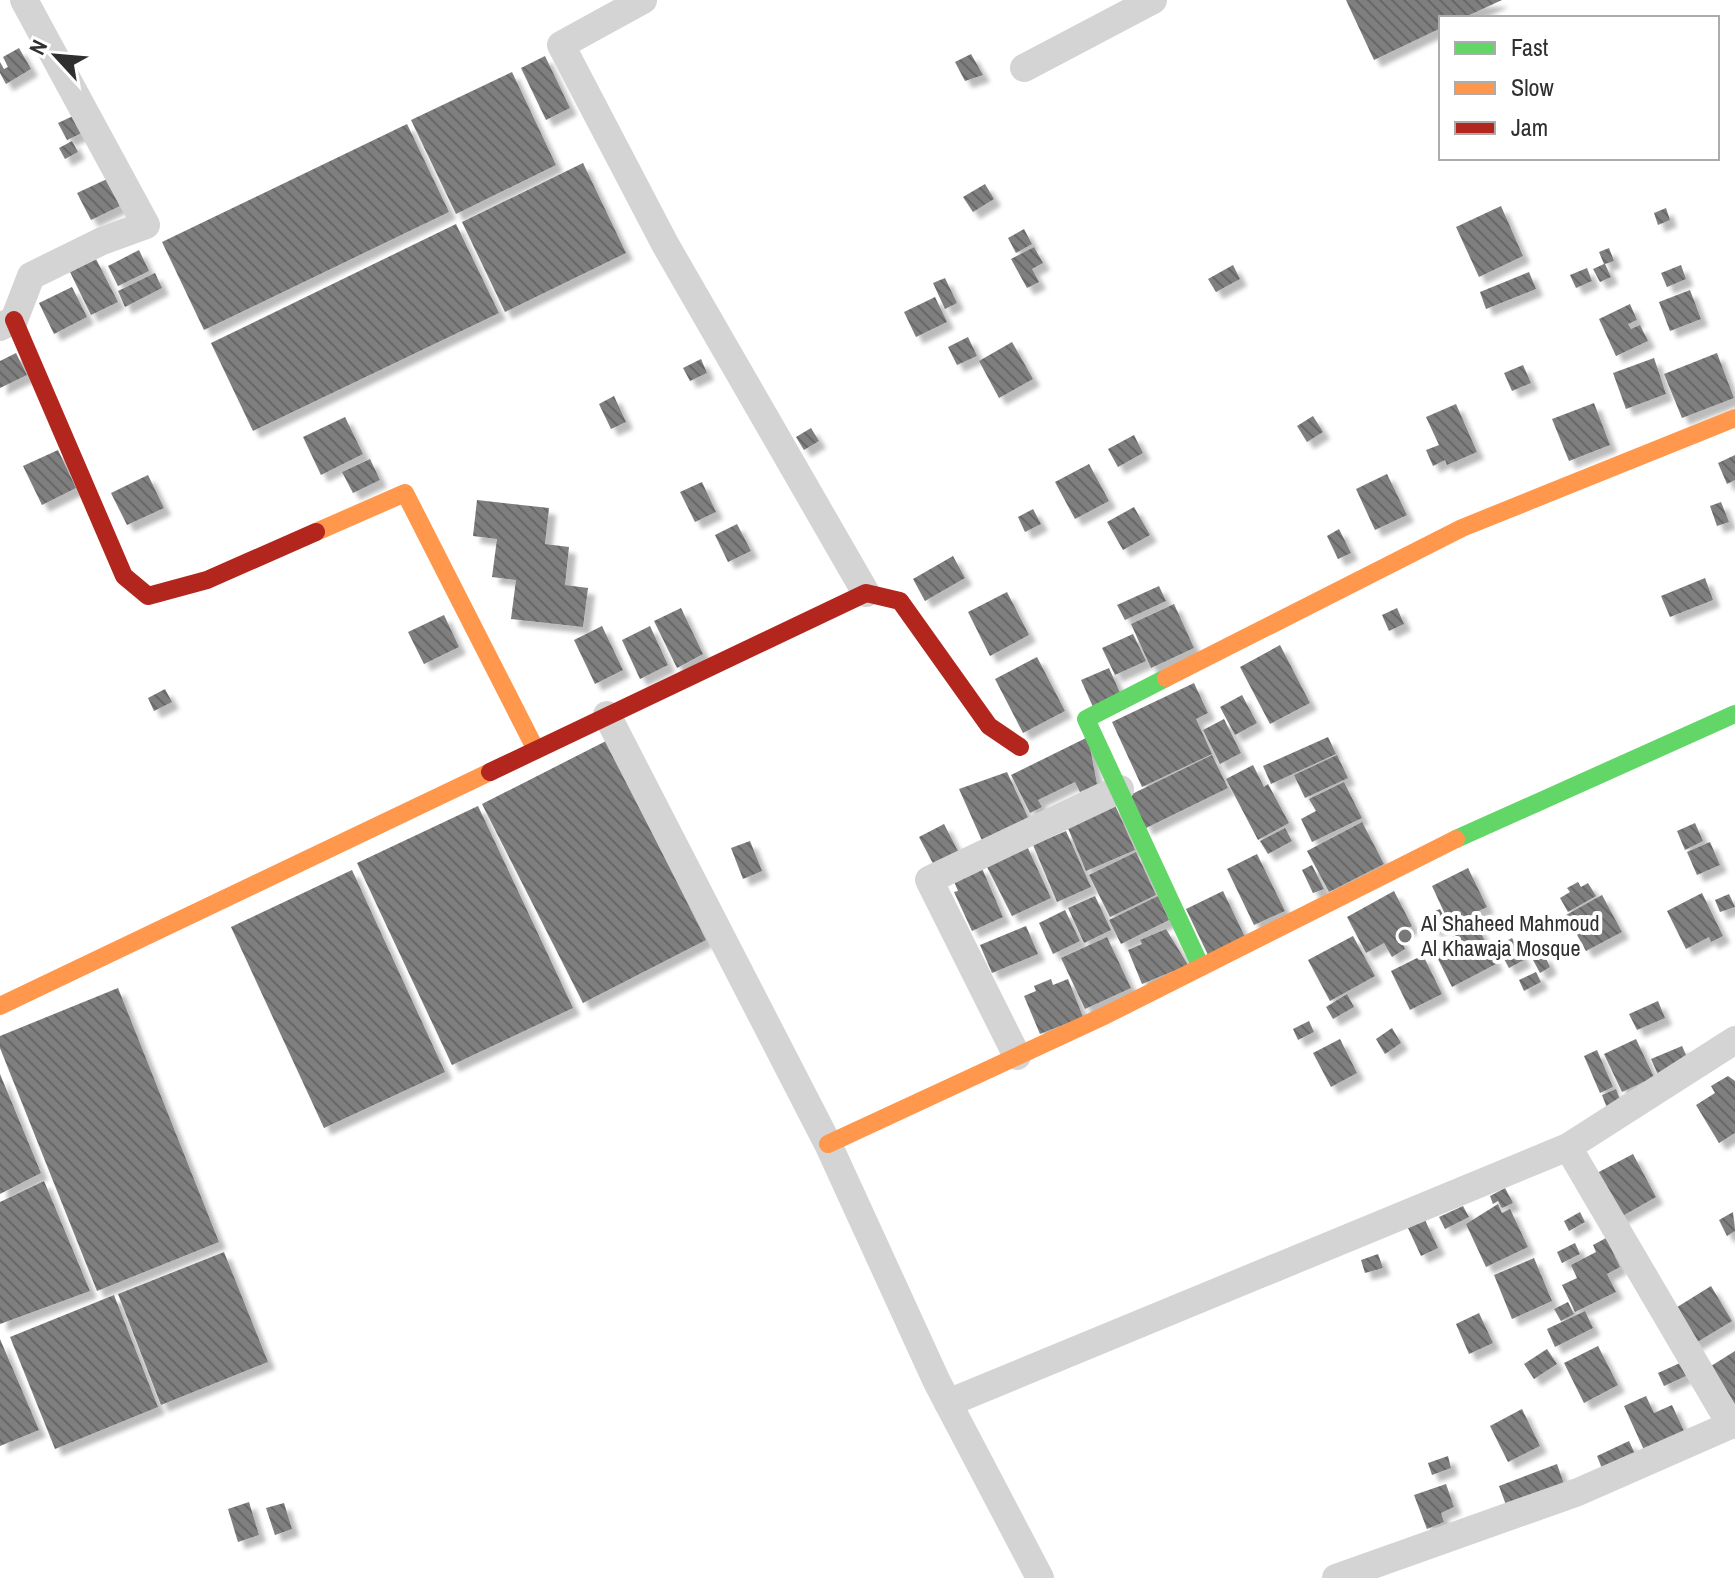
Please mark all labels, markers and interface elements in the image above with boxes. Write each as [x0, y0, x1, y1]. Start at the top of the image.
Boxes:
north arrow [16, 16, 96, 96]
legend [1439, 16, 1719, 160]
text: Fast [1511, 31, 1549, 63]
text: N [22, 35, 54, 60]
text: Slow [1511, 71, 1554, 103]
text: Jam [1511, 111, 1548, 143]
place label: Al Shaheed Mahmoud Al Khawaja Mosque [1420, 908, 1600, 963]
marker: Al Shaheed Mahmoud Al Khawaja Mosque [1396, 927, 1414, 945]

